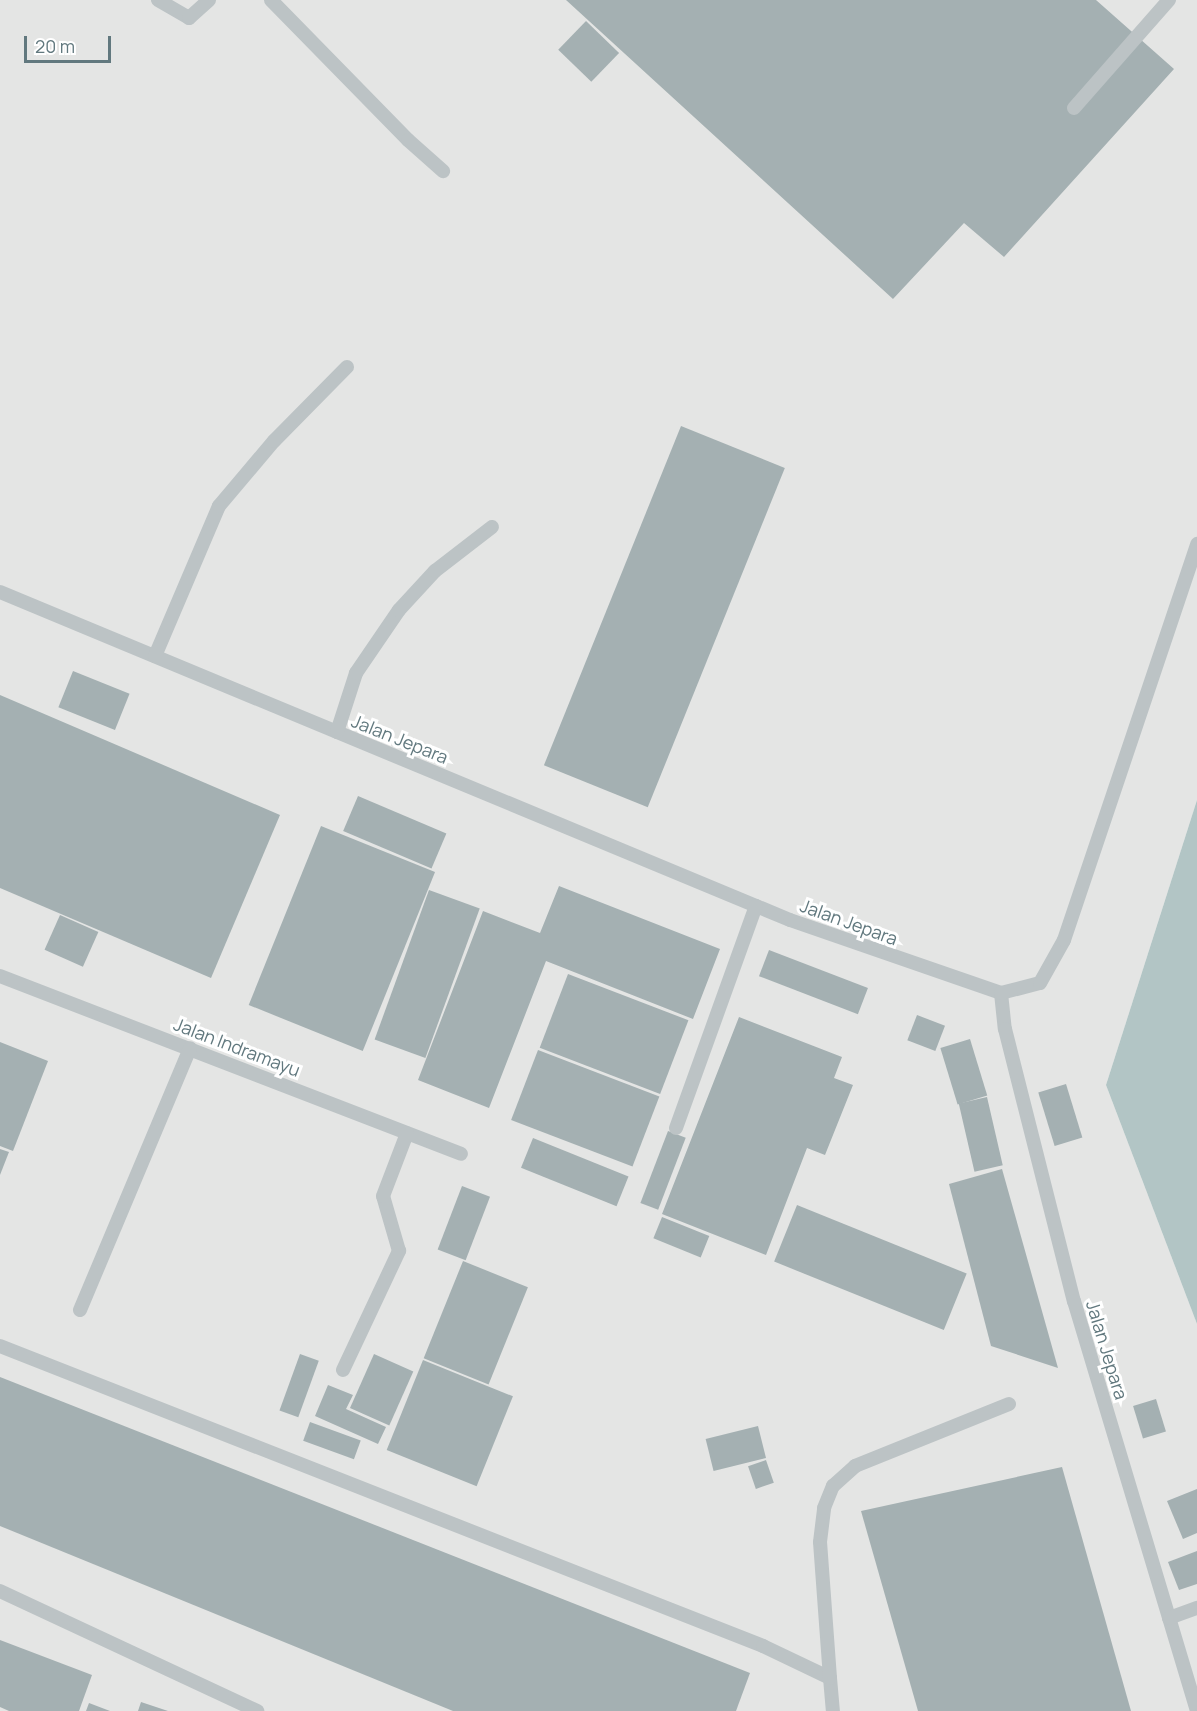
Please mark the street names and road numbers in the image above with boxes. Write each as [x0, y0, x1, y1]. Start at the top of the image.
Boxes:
street label: Jalan Jepara [349, 710, 451, 768]
street label: Jalan Jepara [797, 894, 901, 950]
street label: Jalan Indramayu [171, 1013, 303, 1081]
street label: Jalan Jepara [1082, 1298, 1132, 1402]

